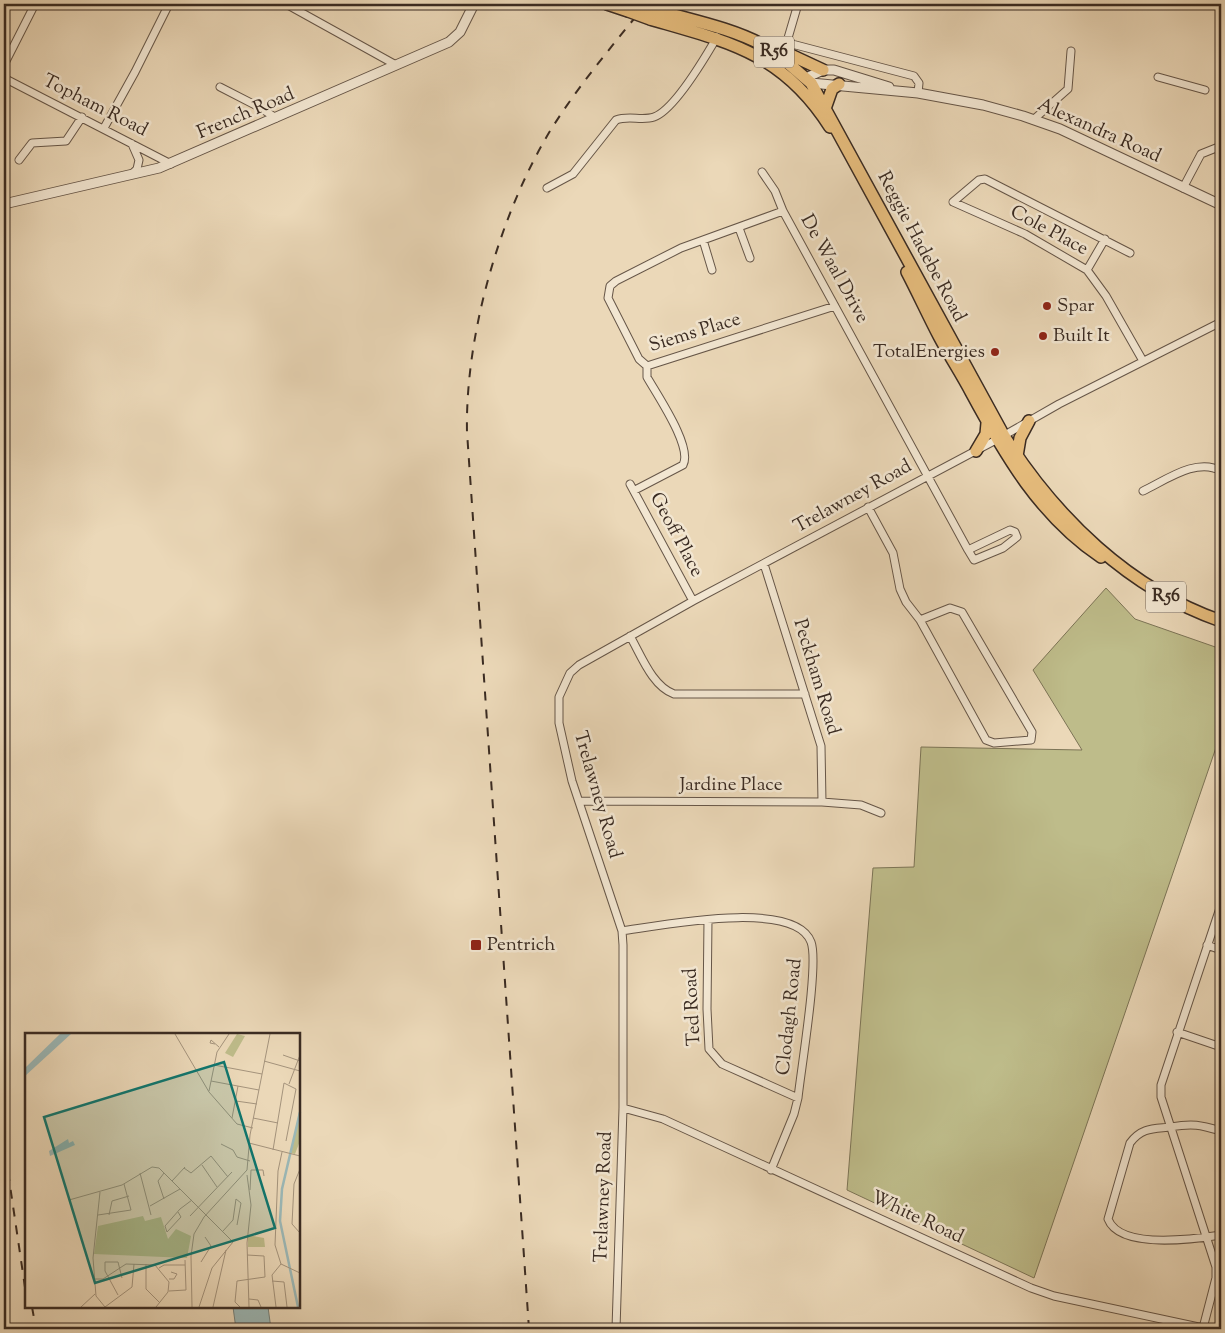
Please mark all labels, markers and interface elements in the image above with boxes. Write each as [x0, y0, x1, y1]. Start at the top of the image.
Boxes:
road number: R56 [754, 36, 794, 68]
street label: Topham Road [38, 68, 152, 144]
street label: French Road [193, 81, 299, 147]
street label: Alexandra Road [1033, 92, 1165, 170]
street label: Reggie Hadebe Road [870, 167, 972, 327]
street label: Cole Place [1005, 199, 1093, 263]
street label: De Waal Drive [793, 210, 875, 328]
place label: Spar [1057, 293, 1095, 320]
marker: Spar [1041, 300, 1053, 312]
street label: Siems Place [646, 306, 744, 360]
place label: Built It [1053, 323, 1110, 350]
marker: Built It [1037, 330, 1049, 342]
place label: TotalEnergies [873, 339, 985, 366]
marker: TotalEnergies [989, 346, 1001, 358]
street label: Trelawney Road [789, 453, 917, 541]
street label: Geoff Place [642, 488, 710, 582]
road number: R56 [1146, 582, 1186, 612]
street label: Peckham Road [786, 616, 847, 739]
street label: Trelawney Road [566, 728, 628, 862]
street label: Jardine Place [678, 772, 783, 799]
place label: Pentrich [487, 932, 555, 959]
marker: Pentrich [469, 938, 483, 952]
street label: Clodagh Road [770, 957, 810, 1077]
street label: Ted Road [677, 967, 709, 1047]
inset map [25, 1033, 300, 1308]
street label: Trelawney Road [588, 1131, 620, 1263]
street label: White Road [866, 1185, 968, 1251]

